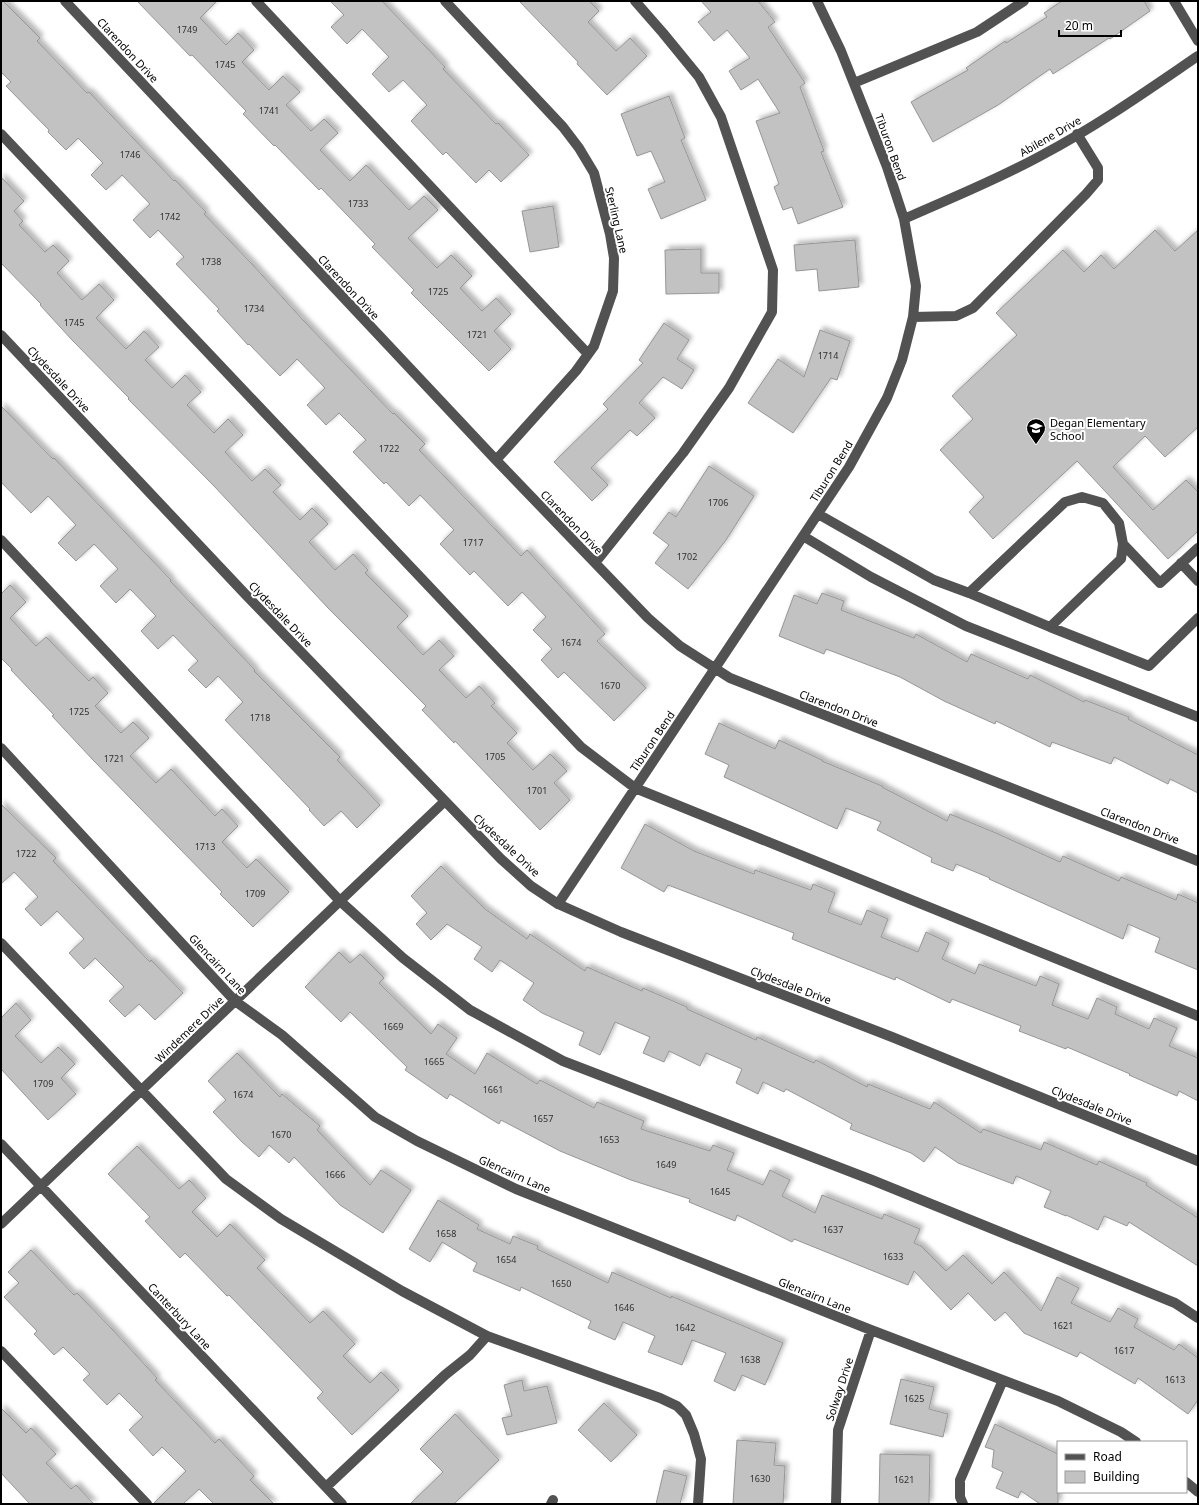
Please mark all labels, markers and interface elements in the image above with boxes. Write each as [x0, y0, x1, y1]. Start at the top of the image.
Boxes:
scale bar [1059, 12, 1121, 38]
street label: Clarendon Drive [94, 14, 162, 86]
text: 20 m [1065, 17, 1093, 34]
house number: 1749 [177, 23, 197, 36]
house number: 1745 [215, 58, 235, 71]
house number: 1741 [259, 104, 279, 117]
street label: Tiburon Bend [872, 112, 910, 182]
street label: Abilene Drive [1016, 112, 1084, 160]
house number: 1746 [120, 148, 140, 161]
street label: Sterling Lane [602, 185, 632, 255]
house number: 1733 [348, 197, 368, 210]
house number: 1742 [160, 210, 180, 223]
street label: Clarendon Drive [315, 251, 383, 323]
house number: 1738 [201, 255, 221, 268]
house number: 1725 [428, 285, 448, 298]
house number: 1734 [244, 302, 264, 315]
house number: 1745 [64, 316, 84, 329]
house number: 1721 [467, 328, 487, 341]
street label: Clydesdale Drive [24, 343, 94, 415]
house number: 1714 [818, 349, 838, 362]
place label: Degan Elementary School [1050, 415, 1146, 443]
school or university icon: Degan Elementary School [1025, 417, 1047, 445]
street label: Tiburon Bend [806, 437, 856, 505]
house number: 1722 [379, 442, 399, 455]
street label: Clarendon Drive [538, 487, 606, 557]
house number: 1706 [708, 496, 728, 509]
house number: 1717 [463, 536, 483, 549]
house number: 1702 [677, 550, 697, 563]
street label: Clydesdale Drive [246, 578, 316, 650]
house number: 1674 [561, 636, 581, 649]
house number: 1670 [600, 679, 620, 692]
street label: Clarendon Drive [797, 686, 881, 730]
house number: 1725 [69, 705, 89, 718]
street label: Tiburon Bend [626, 708, 678, 774]
house number: 1718 [250, 711, 270, 724]
house number: 1705 [485, 750, 505, 763]
house number: 1721 [104, 752, 124, 765]
house number: 1701 [527, 784, 547, 797]
street label: Clarendon Drive [1098, 803, 1182, 847]
street label: Clydesdale Drive [471, 810, 543, 880]
house number: 1713 [195, 840, 215, 853]
house number: 1722 [16, 847, 36, 860]
house number: 1709 [245, 887, 265, 900]
street label: Glencairn Lane [186, 931, 250, 997]
street label: Clydesdale Drive [748, 963, 834, 1007]
street label: Windemere Drive [151, 992, 227, 1066]
house number: 1669 [383, 1020, 403, 1033]
house number: 1665 [424, 1055, 444, 1068]
house number: 1709 [33, 1077, 53, 1090]
street label: Clydesdale Drive [1049, 1082, 1135, 1128]
house number: 1661 [483, 1083, 503, 1096]
house number: 1674 [233, 1088, 253, 1101]
house number: 1657 [533, 1112, 553, 1125]
house number: 1670 [271, 1128, 291, 1141]
house number: 1653 [599, 1133, 619, 1146]
street label: Glencairn Lane [477, 1151, 553, 1197]
house number: 1649 [656, 1158, 676, 1171]
house number: 1666 [325, 1168, 345, 1181]
house number: 1645 [710, 1185, 730, 1198]
house number: 1637 [823, 1223, 843, 1236]
house number: 1658 [436, 1227, 456, 1240]
house number: 1633 [883, 1250, 903, 1263]
house number: 1654 [496, 1253, 516, 1266]
street label: Glencairn Lane [776, 1274, 854, 1316]
house number: 1650 [551, 1277, 571, 1290]
street label: Canterbury Lane [145, 1279, 215, 1353]
house number: 1646 [614, 1301, 634, 1314]
house number: 1621 [1053, 1319, 1073, 1332]
house number: 1642 [675, 1321, 695, 1334]
house number: 1617 [1114, 1344, 1134, 1357]
house number: 1638 [740, 1353, 760, 1366]
street label: Solway Drive [822, 1355, 856, 1423]
house number: 1613 [1165, 1373, 1185, 1386]
house number: 1625 [904, 1392, 924, 1405]
legend [1057, 1441, 1187, 1493]
text: Road [1093, 1448, 1122, 1465]
text: Building [1093, 1468, 1140, 1485]
house number: 1630 [750, 1472, 770, 1485]
house number: 1621 [894, 1473, 914, 1486]

